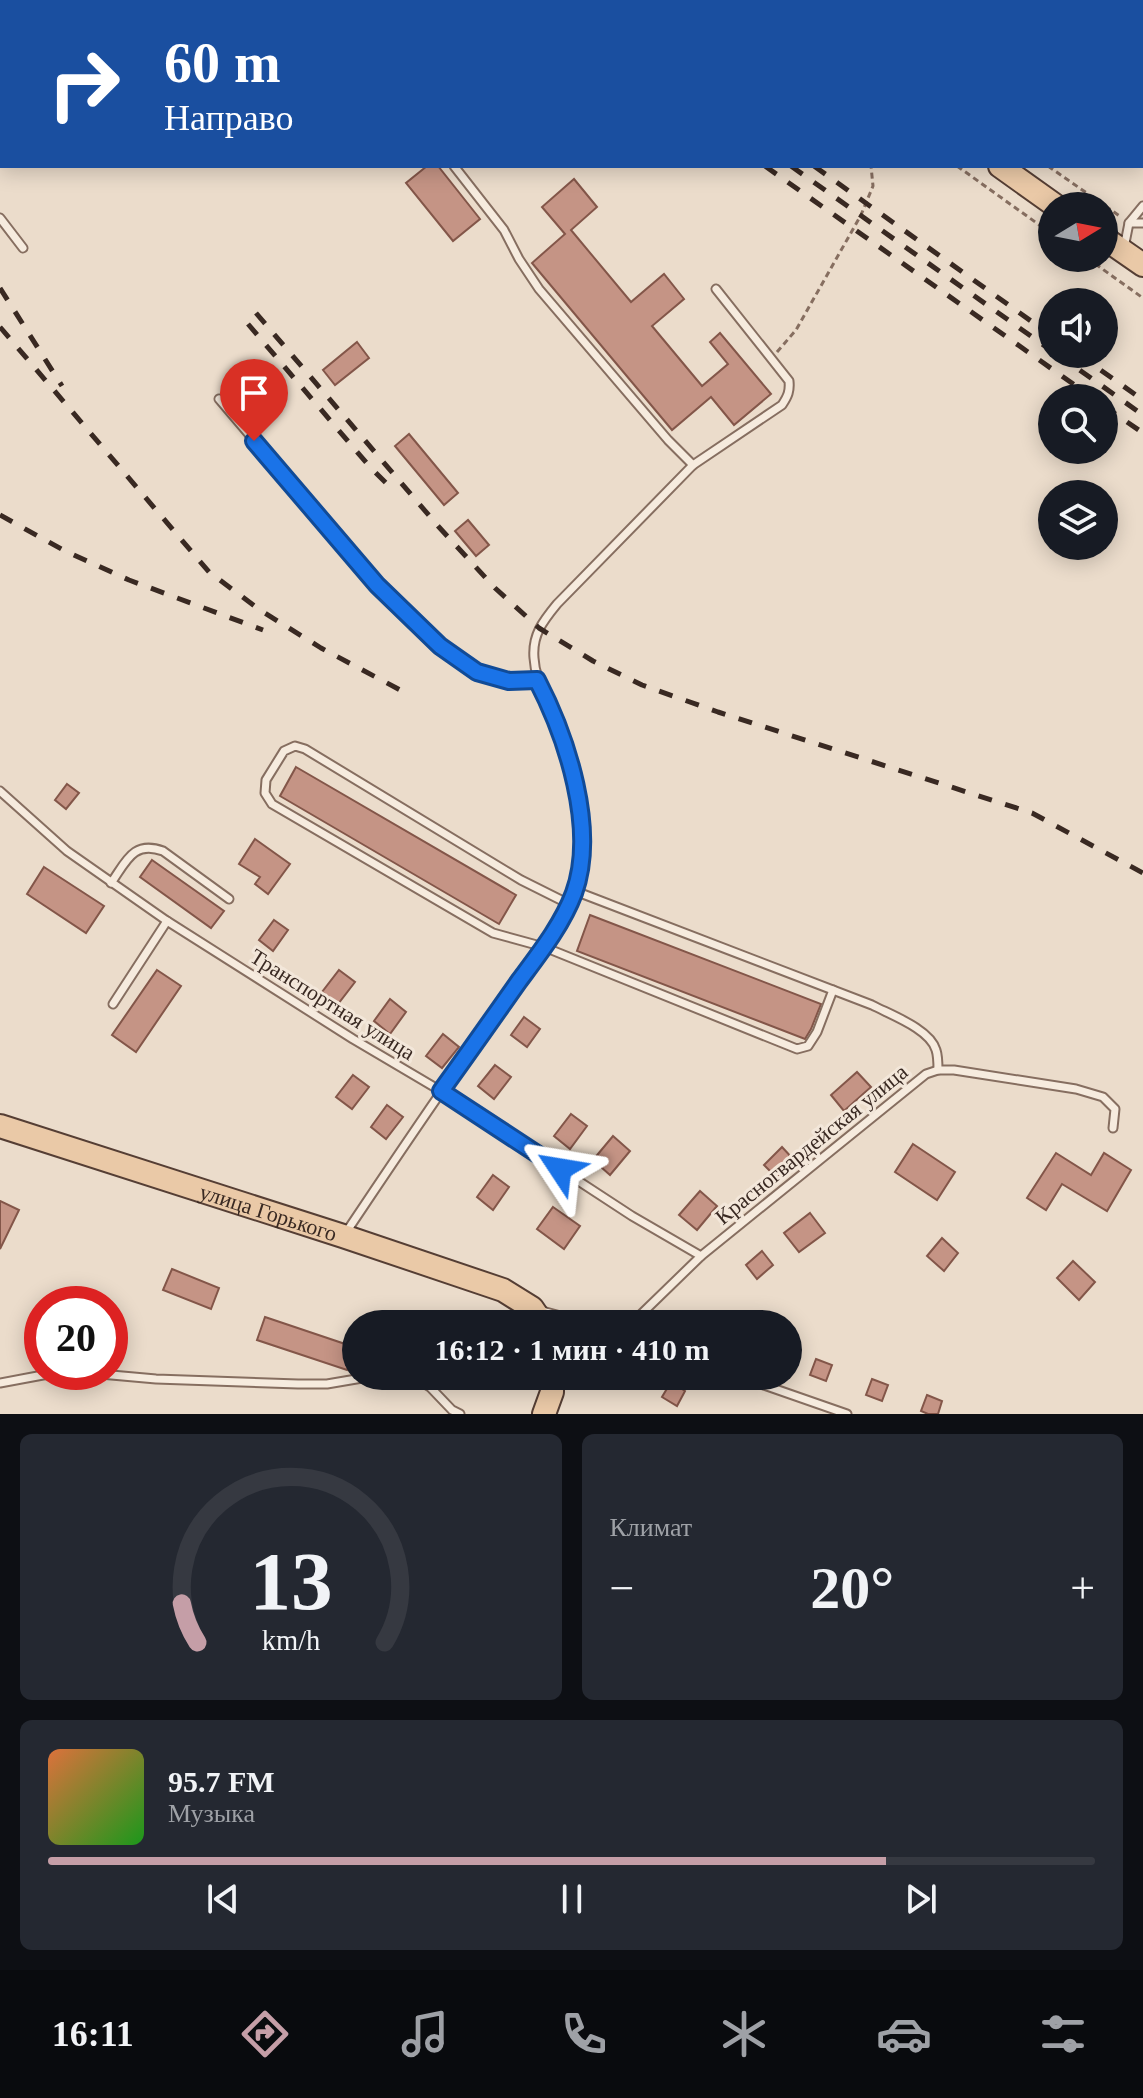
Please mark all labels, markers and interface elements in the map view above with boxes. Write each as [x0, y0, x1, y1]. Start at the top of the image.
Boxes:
icon: right [32, 32, 136, 136]
text: 60 m [164, 32, 281, 94]
text: Направо [164, 98, 294, 138]
north arrow [1038, 192, 1118, 272]
map controls [1038, 192, 1118, 560]
button: sound [1038, 288, 1118, 368]
pin [220, 359, 288, 441]
icon: arrive [232, 371, 276, 415]
button: search [1038, 384, 1118, 464]
button: layers [1038, 480, 1118, 560]
street label: Транспортная улица [246, 944, 420, 1065]
street label: Красногвардейская улица [710, 1059, 913, 1230]
position arrow [518, 1127, 602, 1211]
street label: улица Горького [197, 1179, 340, 1246]
speed limit sign: 20 [24, 1286, 128, 1390]
text: 16:12 · 1 мин · 410 m [435, 1333, 710, 1366]
text: Климат [610, 1513, 692, 1542]
text: 13 [249, 1535, 332, 1627]
text: 20° [810, 1555, 894, 1621]
text: − [610, 1564, 634, 1613]
text: + [1070, 1564, 1095, 1613]
text: km/h [261, 1625, 320, 1656]
text: 95.7 FM [168, 1765, 275, 1798]
text: Музыка [168, 1799, 255, 1828]
icon: previous [201, 1877, 245, 1921]
icon: pause [550, 1877, 594, 1921]
icon: next [899, 1877, 943, 1921]
icon: directions [237, 2006, 293, 2062]
icon: music [397, 2006, 453, 2062]
icon: phone [556, 2006, 612, 2062]
icon: climate [716, 2006, 772, 2062]
icon: car [876, 2006, 932, 2062]
icon: filters [1035, 2006, 1091, 2062]
text: 16:11 [52, 2014, 134, 2054]

